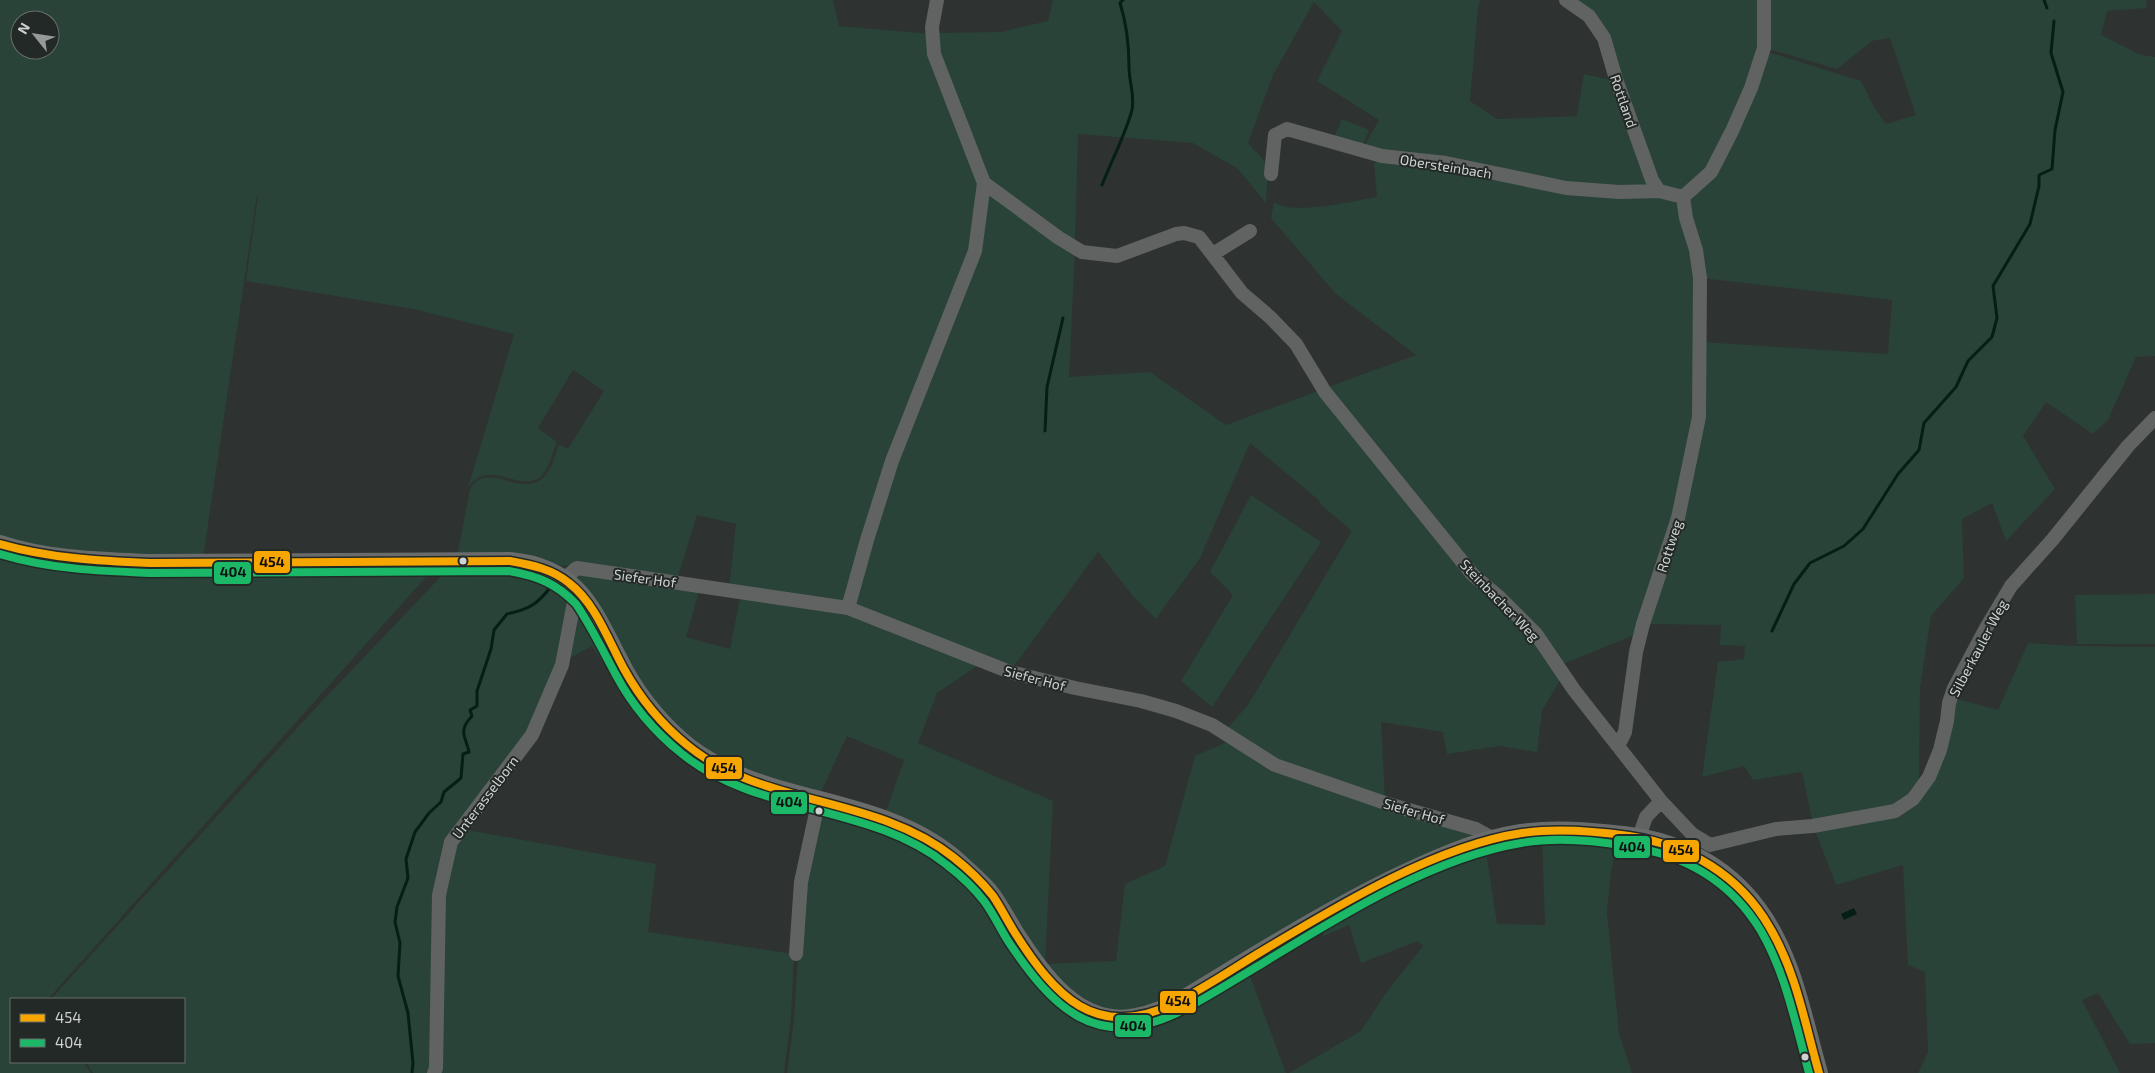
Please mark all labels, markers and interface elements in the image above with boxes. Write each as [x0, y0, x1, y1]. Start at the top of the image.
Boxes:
north arrow [10, 10, 60, 60]
text: N [13, 20, 33, 37]
street label: Rottland [1607, 72, 1641, 130]
street label: Obersteinbach [1399, 150, 1493, 182]
street label: Rottweg [1653, 518, 1685, 574]
line badge: 454 [253, 550, 291, 574]
text: 454 [259, 553, 285, 570]
unlabelled marker [458, 556, 468, 566]
street label: Steinbacher Weg [1457, 556, 1543, 645]
line badge: 404 [213, 561, 252, 585]
text: 404 [220, 563, 246, 580]
street label: Siefer Hof [613, 565, 678, 591]
street label: Silberkauler Weg [1945, 596, 2011, 700]
street label: Siefer Hof [1003, 662, 1068, 694]
street label: Unterasselborn [448, 752, 522, 842]
line badge: 454 [705, 756, 743, 780]
text: 454 [711, 759, 737, 776]
line badge: 404 [770, 791, 808, 815]
text: 404 [776, 793, 802, 810]
street label: Siefer Hof [1382, 794, 1447, 828]
unlabelled marker [814, 806, 824, 816]
line badge: 404 [1613, 835, 1651, 859]
text: 404 [1619, 838, 1645, 855]
line badge: 454 [1662, 839, 1700, 863]
text: 454 [1668, 841, 1694, 858]
line badge: 454 [1159, 990, 1197, 1014]
text: 454 [1165, 992, 1191, 1009]
legend [10, 998, 185, 1063]
text: 454 [55, 1008, 82, 1026]
line badge: 404 [1114, 1014, 1152, 1038]
text: 404 [1120, 1017, 1146, 1034]
text: 404 [55, 1033, 83, 1051]
unlabelled marker [1800, 1052, 1810, 1062]

